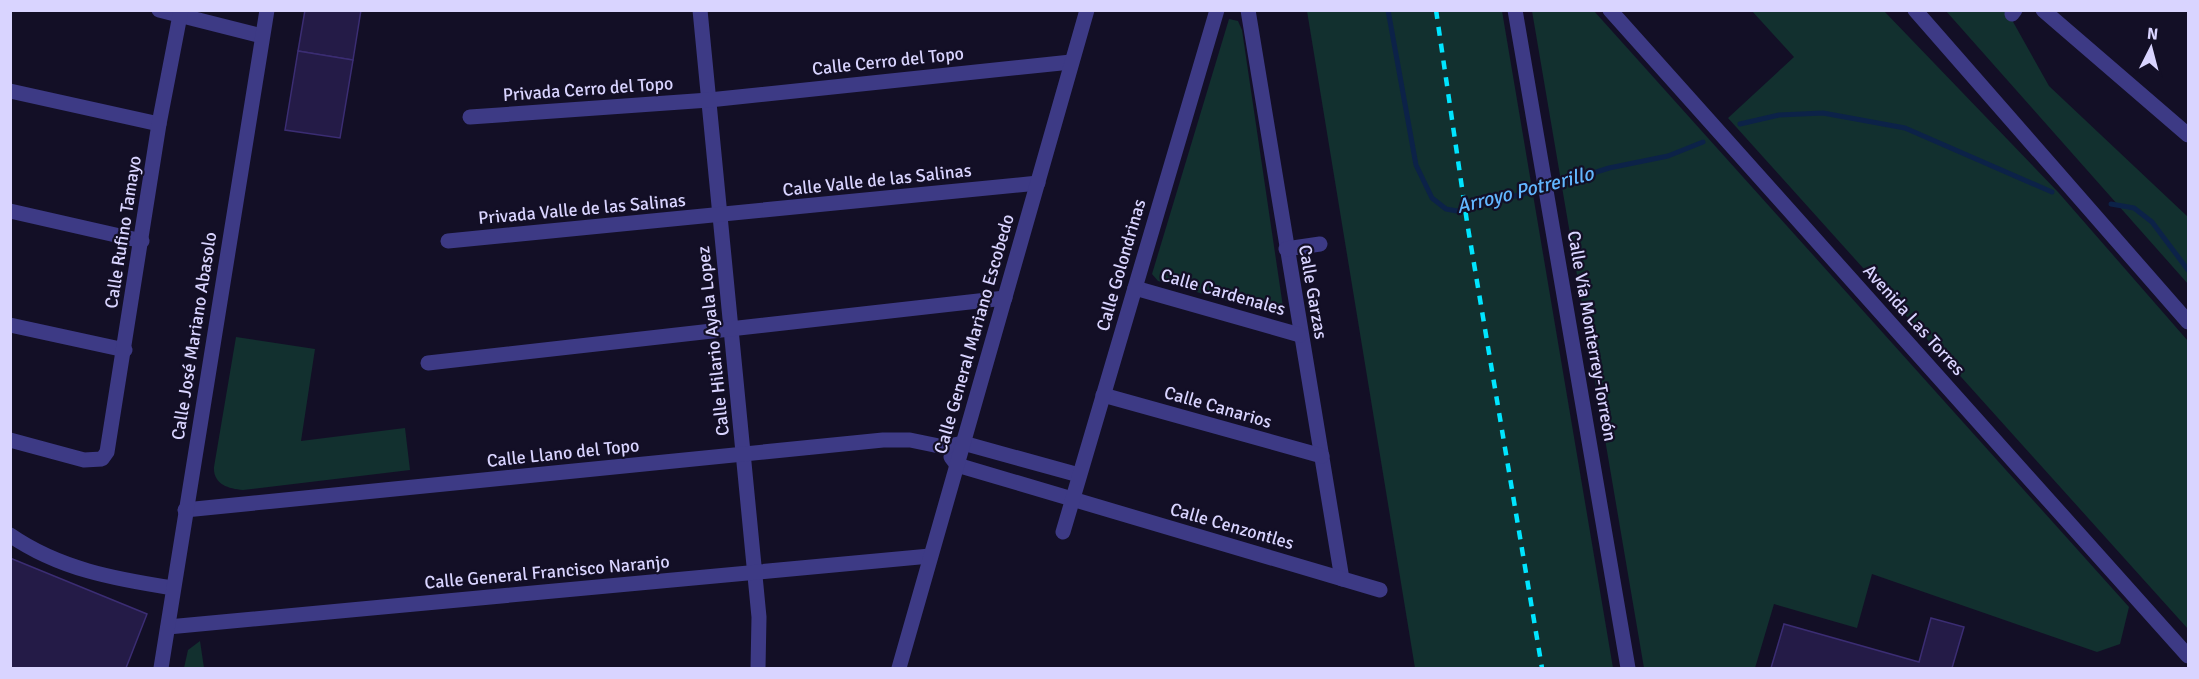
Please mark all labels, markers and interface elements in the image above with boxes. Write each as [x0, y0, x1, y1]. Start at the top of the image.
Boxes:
north arrow [2121, 18, 2181, 78]
text: N [2146, 24, 2159, 45]
street label: Calle Cerro del Topo [811, 42, 965, 80]
street label: Privada Cerro del Topo [502, 72, 674, 106]
street label: Calle Rufino Tamayo [100, 154, 146, 310]
street label: Calle Valle de las Salinas [781, 159, 973, 201]
water label: Arroyo Potrerillo [1454, 160, 1598, 219]
street label: Privada Valle de las Salinas [477, 189, 687, 229]
street label: Calle Golondrinas [1092, 196, 1150, 334]
street label: Calle General Mariano Escobedo [929, 212, 1019, 456]
street label: Calle Vía Monterrey-Torreón [1563, 229, 1621, 443]
street label: Calle José Mariano Abasolo [167, 230, 221, 442]
street label: Calle Garzas [1294, 243, 1332, 341]
street label: Calle Hilario Ayala Lopez [692, 245, 734, 437]
street label: Avenida Las Torres [1858, 260, 1970, 380]
street label: Calle Cardenales [1158, 264, 1288, 320]
street label: Calle Canarios [1162, 381, 1274, 433]
street label: Calle Llano del Topo [486, 434, 640, 472]
street label: Calle Cenzontles [1168, 498, 1297, 554]
street label: Calle General Francisco Naranjo [424, 550, 670, 594]

